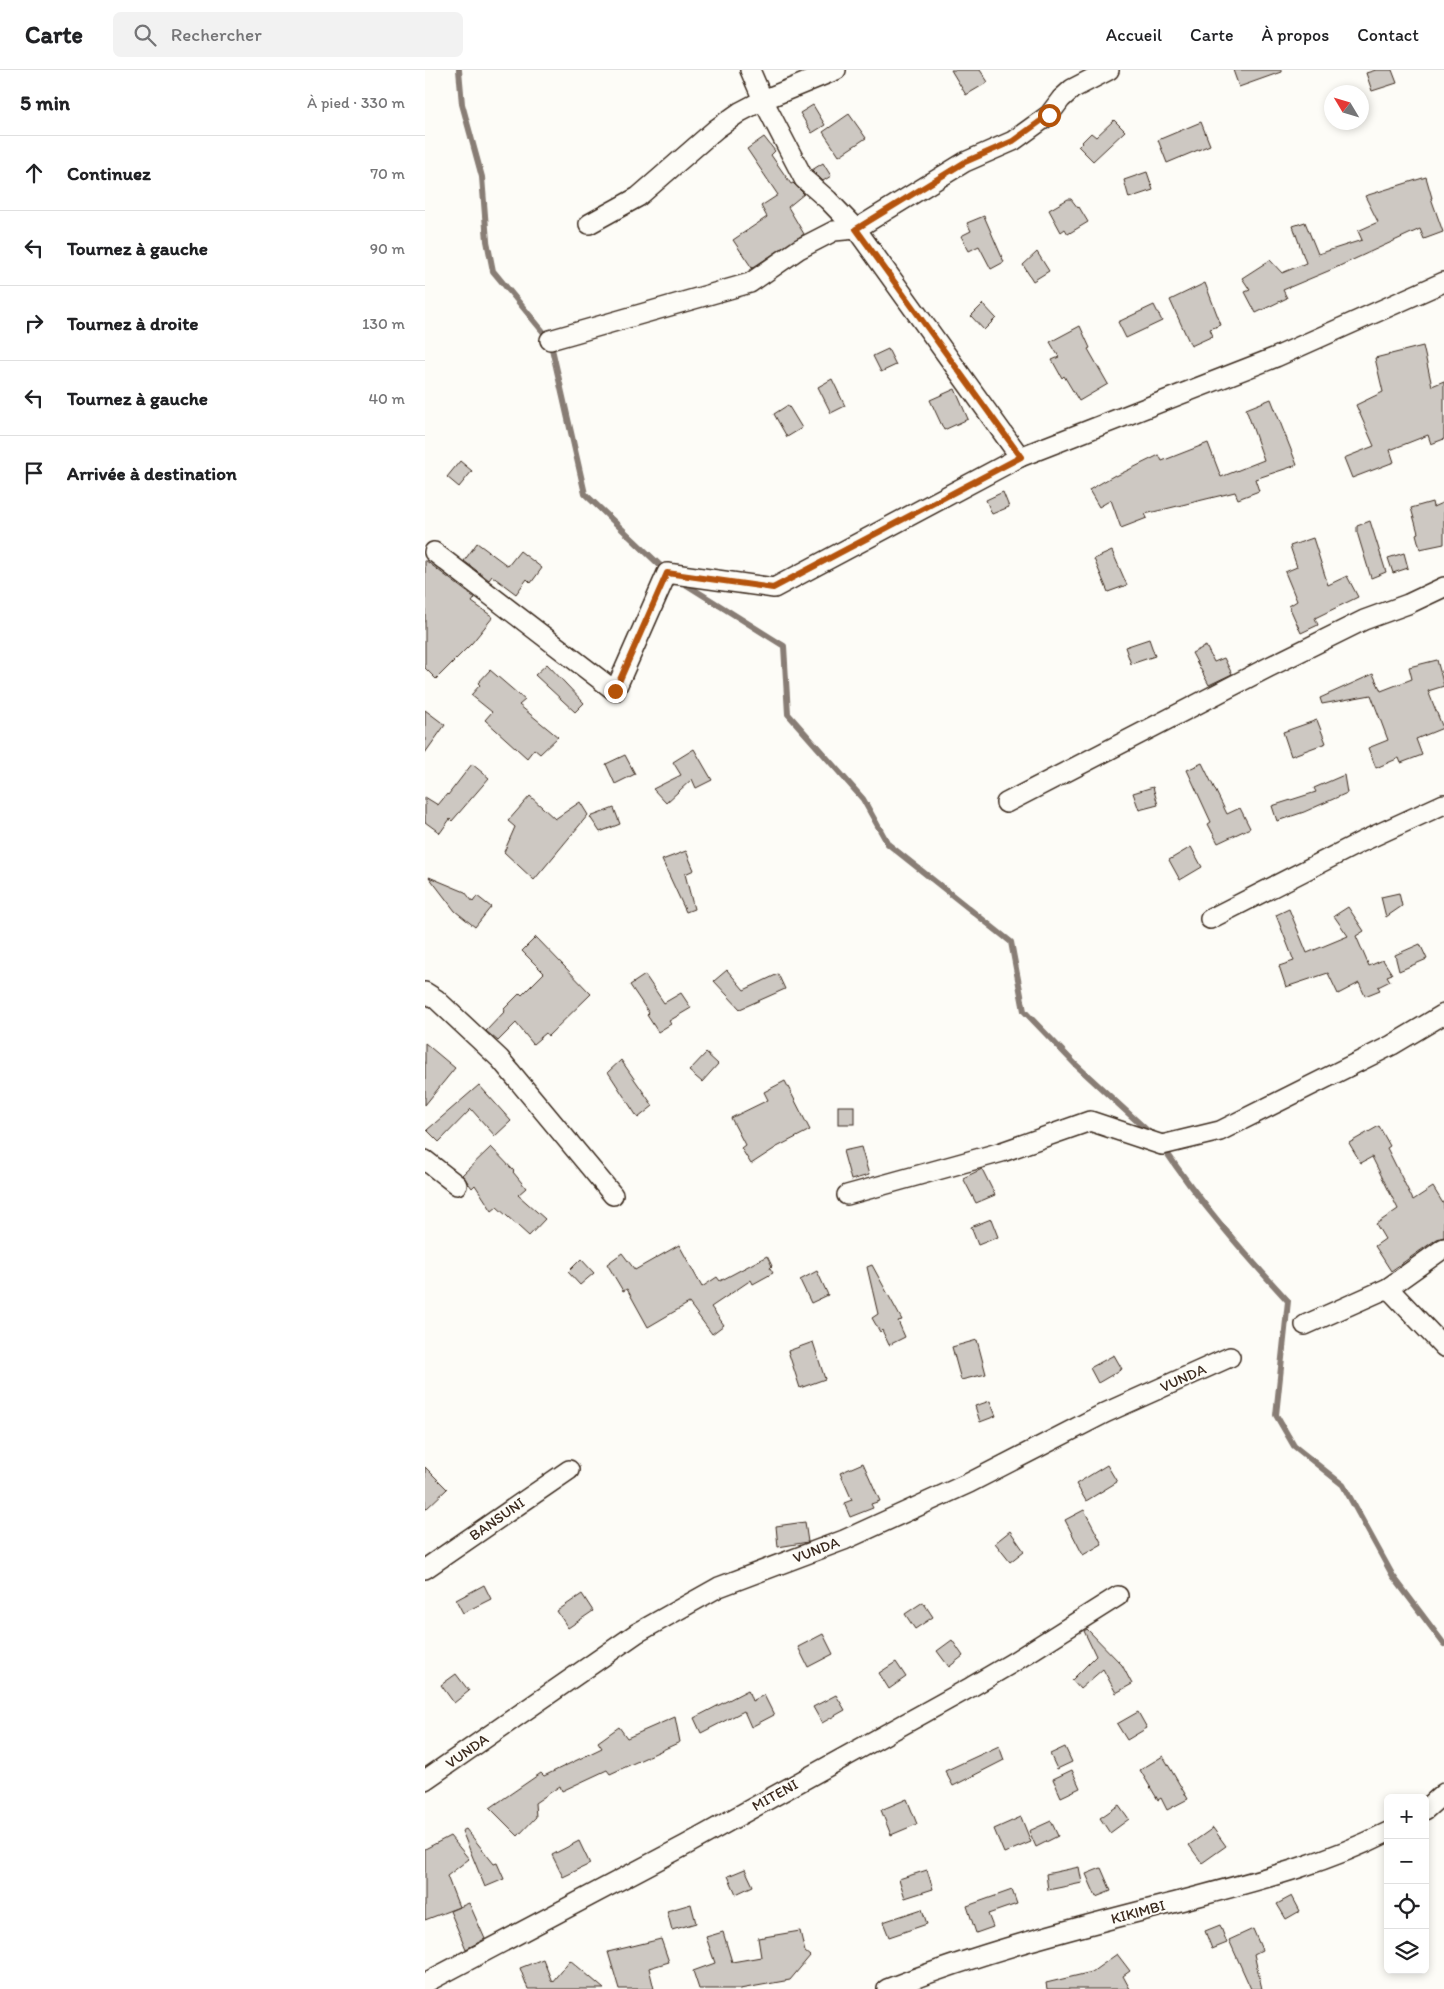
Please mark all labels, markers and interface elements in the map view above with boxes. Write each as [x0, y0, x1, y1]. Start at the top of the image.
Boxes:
search box [113, 12, 463, 57]
text: Carte [25, 20, 83, 49]
icon: search [131, 21, 159, 49]
text: Rechercher [171, 23, 262, 46]
text: Accueil [1106, 24, 1162, 46]
text: Carte [1190, 24, 1233, 46]
text: À propos [1261, 24, 1329, 46]
text: Contact [1357, 24, 1419, 46]
north arrow [1324, 85, 1369, 130]
text: 5 min [20, 90, 70, 115]
text: À pied · 330 m [307, 93, 405, 112]
route start [1038, 104, 1061, 127]
icon: ahead [20, 159, 48, 187]
text: Continuez [67, 162, 151, 185]
text: 70 m [370, 164, 405, 183]
icon: left [20, 234, 48, 262]
text: Tournez à gauche [67, 237, 208, 260]
text: 90 m [370, 239, 405, 258]
icon: right [20, 309, 48, 337]
text: Tournez à droite [67, 312, 199, 335]
text: 130 m [362, 314, 405, 333]
icon: left [20, 384, 48, 412]
text: Tournez à gauche [67, 387, 208, 410]
text: 40 m [368, 389, 405, 408]
icon: arrive [20, 459, 48, 487]
text: Arrivée à destination [67, 462, 237, 485]
route end [604, 680, 627, 703]
street label: VUNDA [1157, 1360, 1209, 1396]
street label: BANSUNI [466, 1493, 528, 1545]
street label: VUNDA [790, 1533, 842, 1567]
street label: VUNDA [442, 1730, 492, 1772]
street label: MITENI [749, 1775, 801, 1815]
map controls [1384, 1794, 1429, 1974]
button: + [1384, 1794, 1429, 1839]
button: − [1384, 1839, 1429, 1884]
button: locate [1384, 1884, 1429, 1929]
street label: KIKIMBI [1109, 1896, 1167, 1928]
button: layers [1384, 1929, 1429, 1974]

